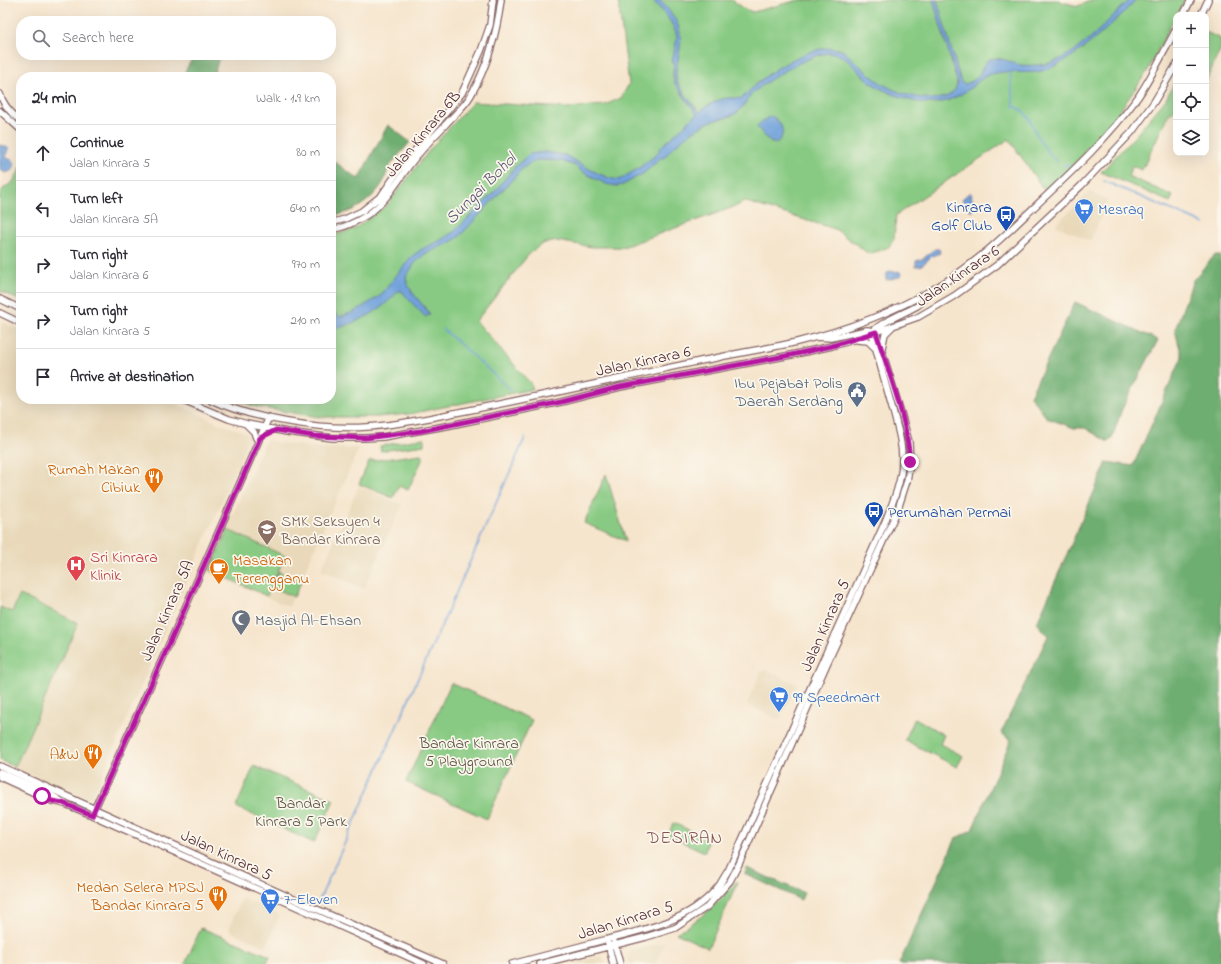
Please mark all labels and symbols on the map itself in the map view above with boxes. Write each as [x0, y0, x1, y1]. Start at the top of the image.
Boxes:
street label: Jalan Kinrara 6B [380, 85, 467, 183]
water label: Sungai Bohol [440, 146, 525, 231]
place label: Kinrara Golf Club [931, 196, 993, 238]
supermarket icon: Mesraq [1073, 197, 1095, 225]
place label: Mesraq [1098, 198, 1144, 222]
bus stop icon: Kinrara Golf Club [995, 204, 1017, 232]
street label: Jalan Kinrara 6 [911, 240, 1005, 314]
street label: Jalan Kinrara 6 [594, 340, 693, 384]
place label: Ibu Pejabat Polis Daerah Serdang [734, 372, 843, 414]
public building icon: Ibu Pejabat Polis Daerah Serdang [846, 380, 868, 408]
route end [901, 453, 919, 471]
place label: Rumah Makan Cibiuk [48, 458, 141, 500]
restaurant icon: Rumah Makan Cibiuk [143, 466, 165, 494]
bus stop icon: Perumahan Permai [863, 500, 885, 528]
place label: Perumahan Permai [888, 501, 1011, 525]
place label: SMK Seksyen 4 Bandar Kinrara [280, 510, 381, 552]
school or university icon: SMK Seksyen 4 Bandar Kinrara [256, 518, 278, 546]
place label: Sri Kinrara Klinik [90, 546, 158, 588]
place label: Masakan Terengganu [233, 549, 309, 591]
hospital icon: Sri Kinrara Klinik [65, 554, 87, 582]
street label: Jalan Kinrara 5A [135, 556, 201, 665]
cafe icon: Masakan Terengganu [208, 557, 230, 585]
street label: Jalan Kinrara 5 [795, 576, 857, 676]
mosque icon: Masjid Al-Ehsan [230, 608, 252, 636]
place label: Masjid Al-Ehsan [255, 609, 361, 633]
supermarket icon: 99 Speedmart [768, 685, 790, 713]
place label: 99 Speedmart [793, 686, 881, 710]
park label: Bandar Kinrara 5 Playground [418, 732, 519, 774]
restaurant icon: A&W [82, 742, 104, 770]
place label: A&W [49, 743, 79, 767]
route start [33, 787, 51, 805]
park label: Bandar Kinrara 5 Park [255, 792, 348, 834]
street label: Jalan Kinrara 5 [176, 824, 276, 888]
district label: DESIRAN [646, 826, 723, 851]
place label: Medan Selera MPSJ Bandar Kinrara 5 [77, 876, 204, 918]
restaurant icon: Medan Selera MPSJ Bandar Kinrara 5 [207, 884, 229, 912]
supermarket icon: 7-Eleven [259, 887, 281, 915]
place label: 7-Eleven [284, 888, 338, 912]
street label: Jalan Kinrara 5 [575, 895, 676, 947]

